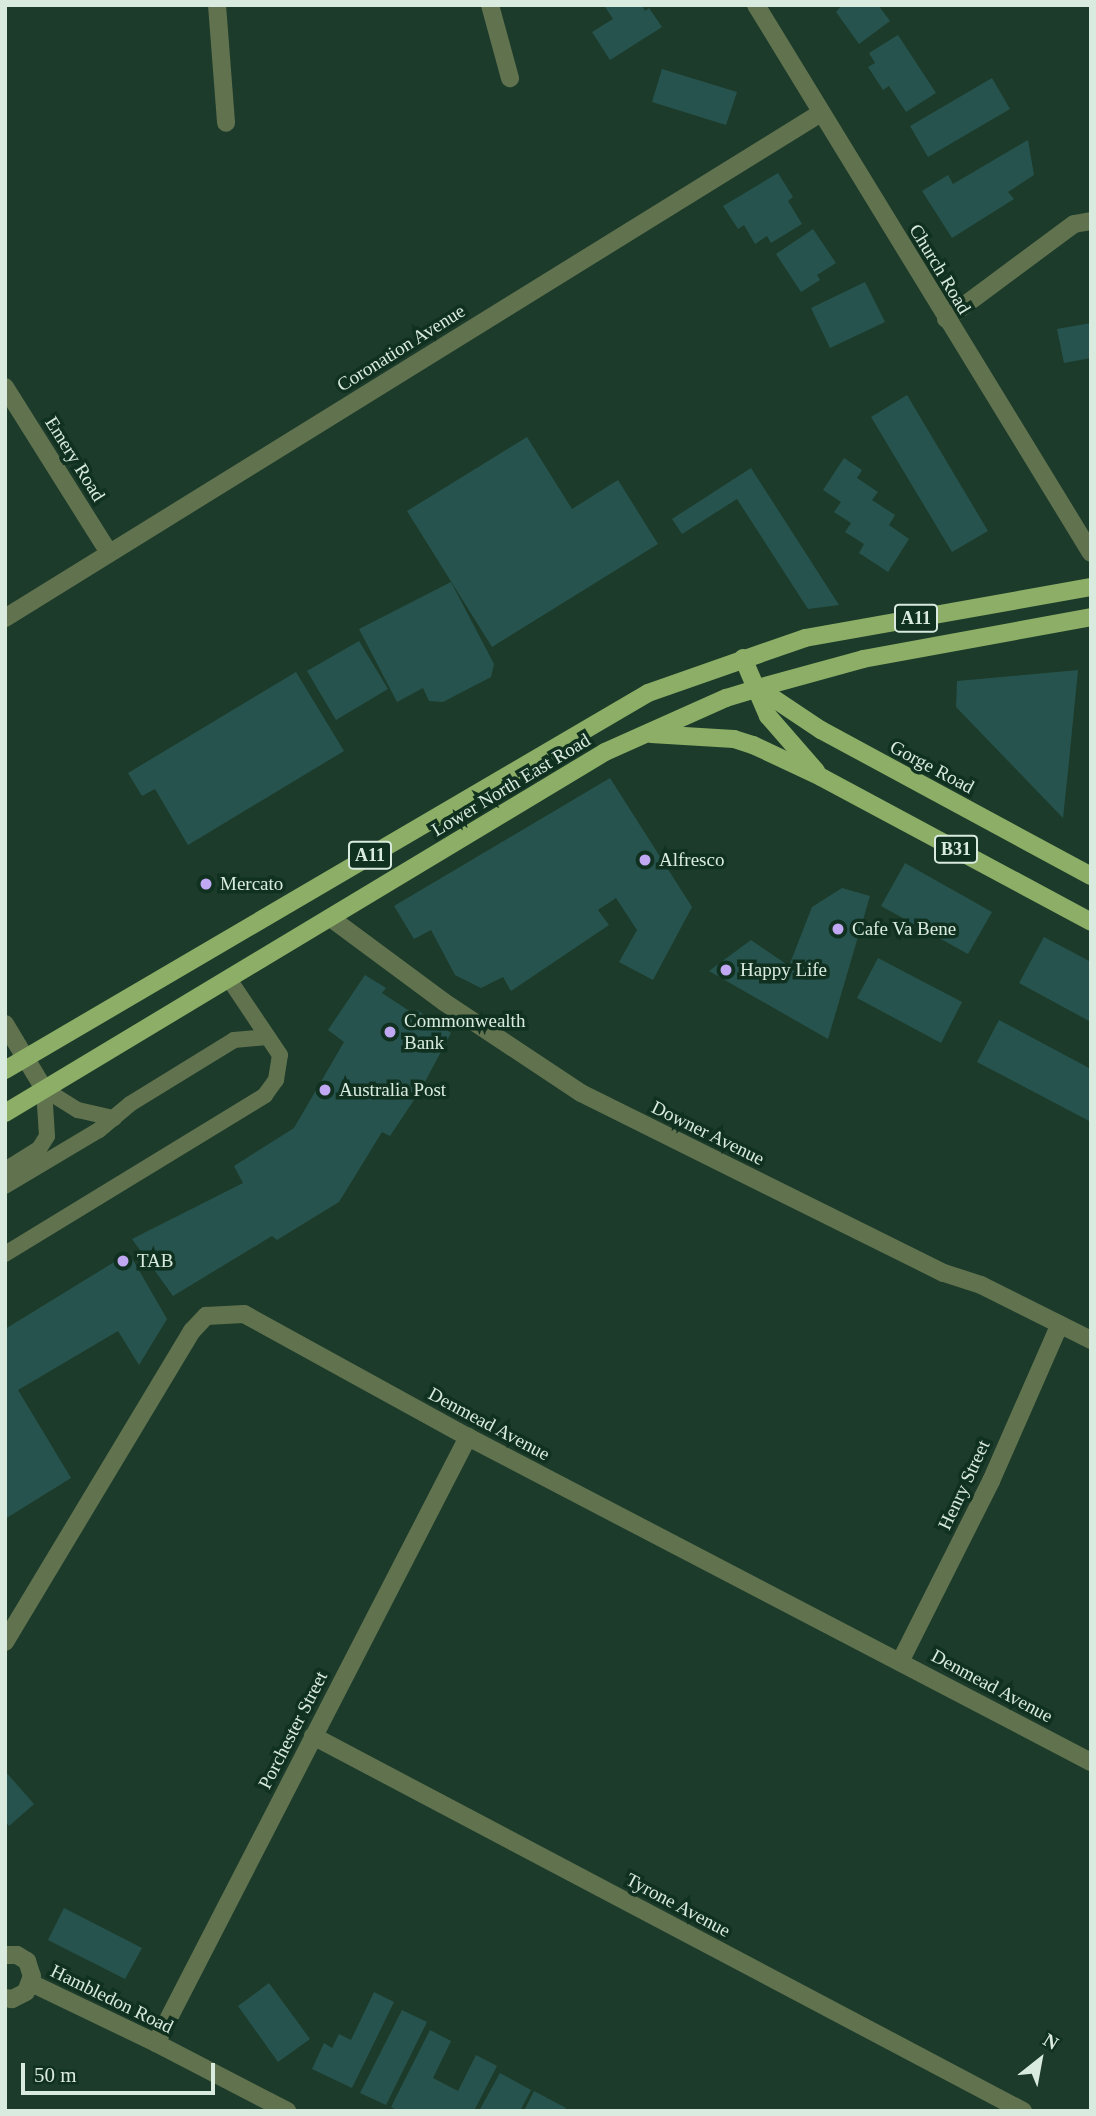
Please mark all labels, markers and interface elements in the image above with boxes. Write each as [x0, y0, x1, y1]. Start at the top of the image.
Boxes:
street label: Church Road [904, 220, 976, 318]
street label: Coronation Avenue [332, 299, 470, 397]
street label: Emery Road [40, 412, 110, 506]
road number: A11 [893, 604, 939, 632]
street label: Lower North East Road [428, 729, 594, 841]
street label: Gorge Road [886, 735, 978, 799]
road number: B31 [933, 834, 979, 864]
road number: A11 [347, 840, 393, 870]
place label: Alfresco [659, 849, 724, 871]
marker: Alfresco [637, 852, 653, 868]
place label: Mercato [220, 873, 283, 895]
marker: Mercato [198, 876, 214, 892]
place label: Cafe Va Bene [852, 918, 956, 940]
marker: Cafe Va Bene [830, 921, 846, 937]
place label: Happy Life [740, 959, 827, 981]
marker: Happy Life [718, 962, 734, 978]
place label: Commonwealth Bank [404, 1010, 525, 1054]
marker: Commonwealth Bank [382, 1024, 398, 1040]
place label: Australia Post [339, 1079, 446, 1101]
marker: Australia Post [317, 1082, 333, 1098]
street label: Downer Avenue [647, 1096, 769, 1170]
place label: TAB [137, 1250, 173, 1272]
marker: TAB [115, 1253, 131, 1269]
street label: Denmead Avenue [424, 1382, 554, 1466]
street label: Henry Street [933, 1436, 995, 1534]
street label: Denmead Avenue [927, 1644, 1057, 1728]
street label: Porchester Street [254, 1667, 332, 1793]
street label: Tyrone Avenue [621, 1868, 735, 1942]
street label: Hambledon Road [47, 1959, 177, 2039]
north arrow [1005, 2025, 1075, 2095]
text: N [1040, 2029, 1062, 2054]
scale bar [24, 2050, 219, 2094]
text: 50 m [34, 2063, 77, 2087]

